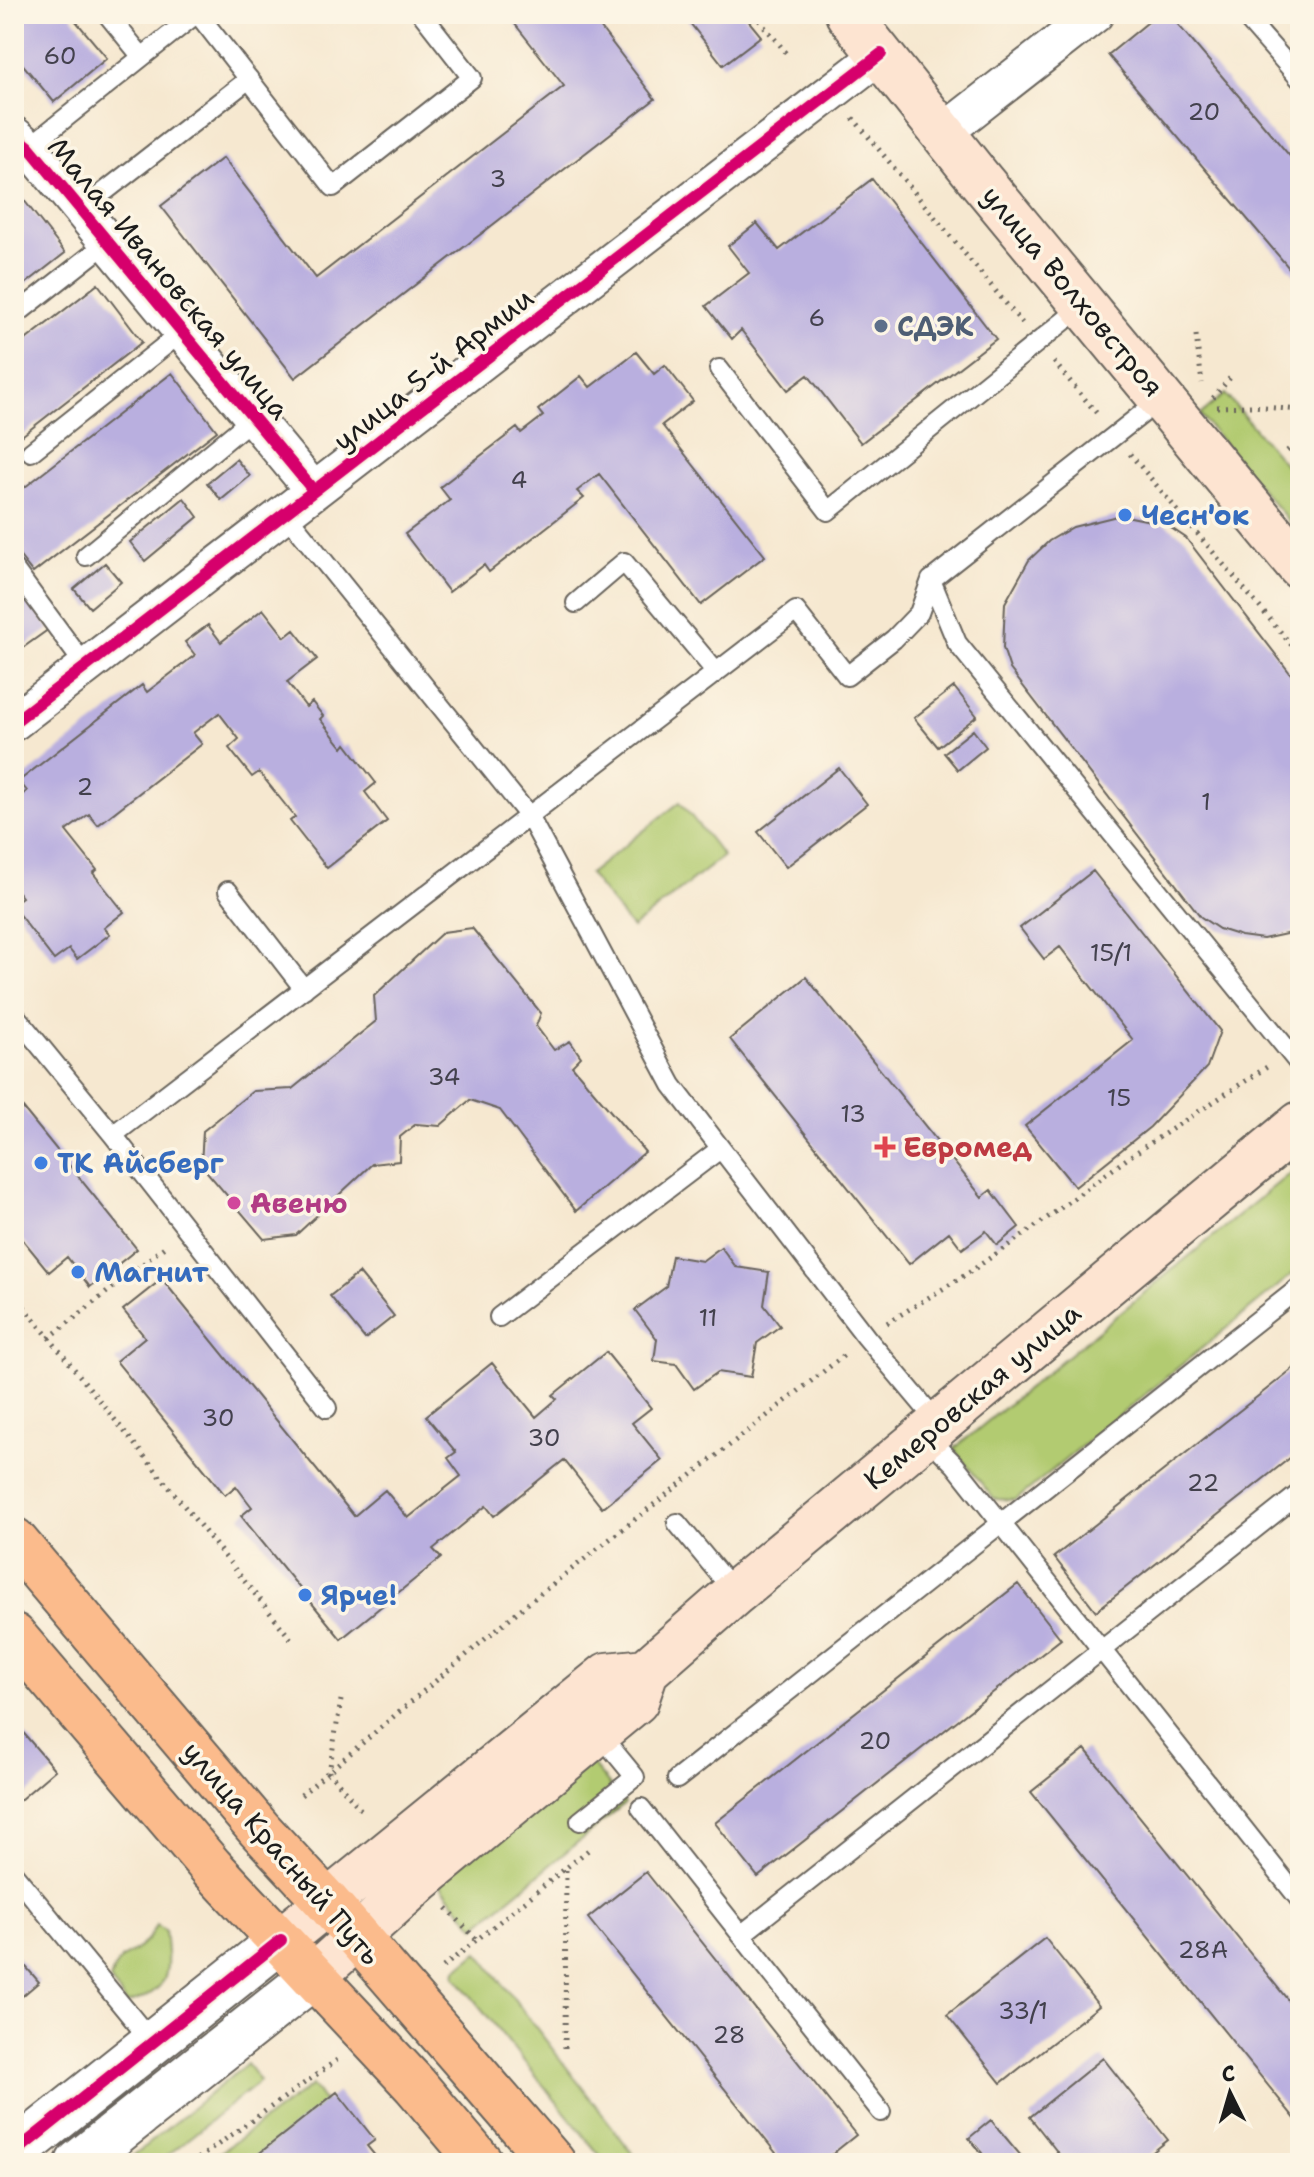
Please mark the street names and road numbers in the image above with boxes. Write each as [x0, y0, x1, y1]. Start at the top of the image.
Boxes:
street label: Малая Ивановская улица [39, 129, 299, 427]
street label: улица Волховстроя [973, 177, 1173, 405]
street label: улица 5-й Армии [325, 279, 541, 459]
street label: Кемеровская улица [855, 1294, 1089, 1498]
street label: улица Красный Путь [174, 1733, 390, 1973]

